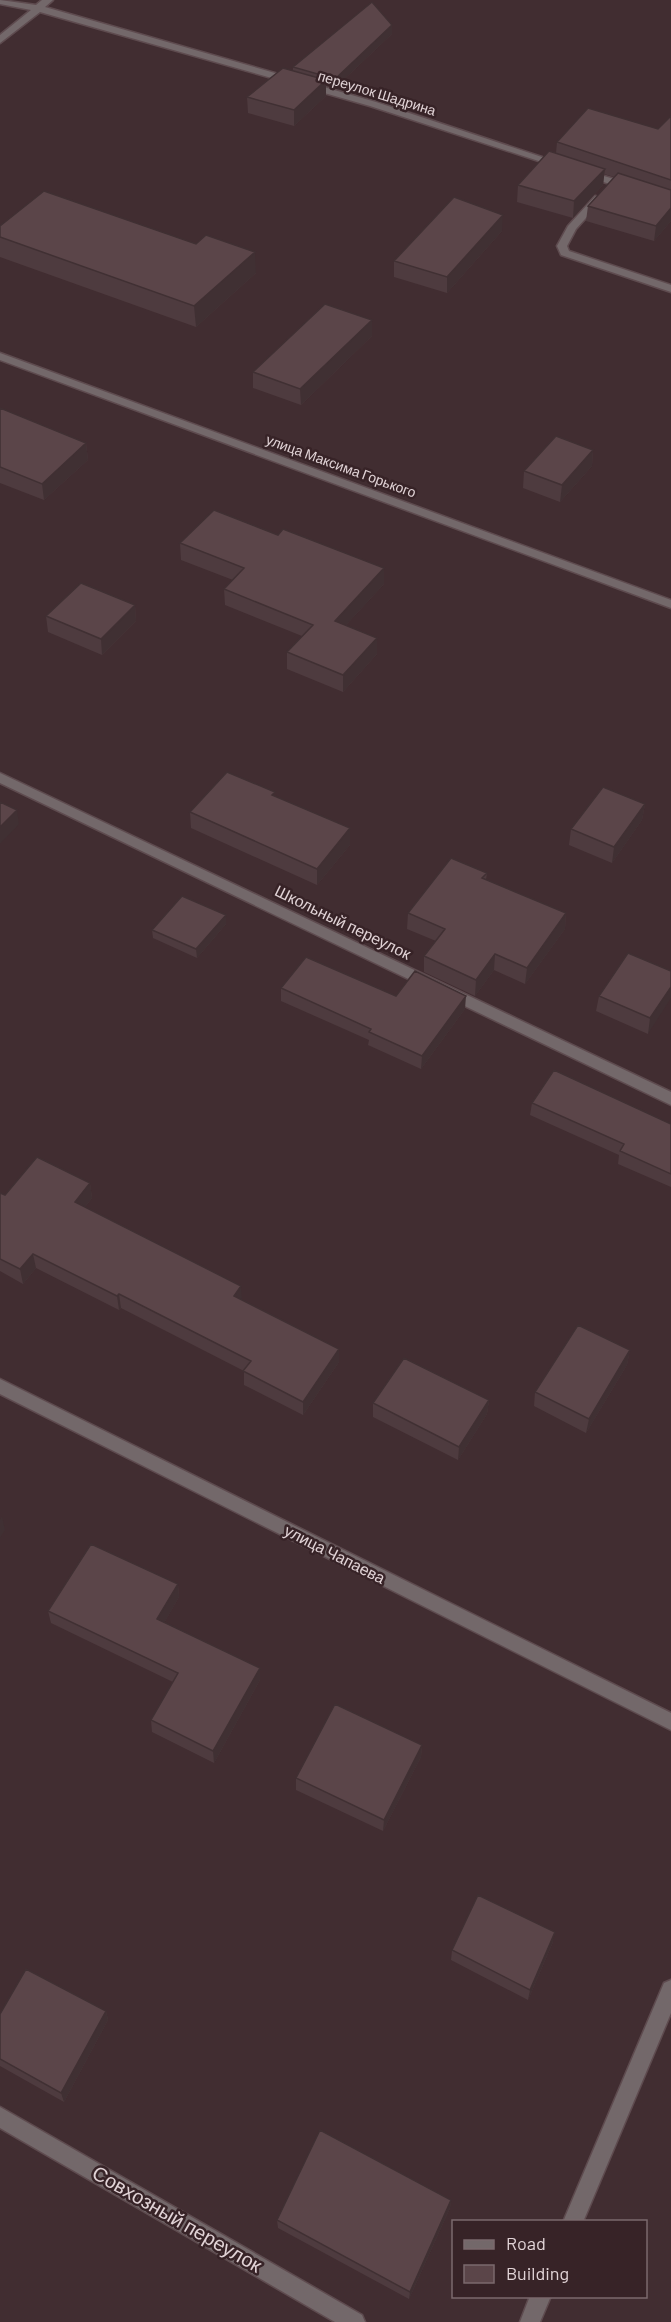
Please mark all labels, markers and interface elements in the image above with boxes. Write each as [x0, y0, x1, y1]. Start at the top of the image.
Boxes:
street label: переулок Шадрина [316, 66, 438, 119]
street label: улица Максима Горького [264, 430, 419, 501]
street label: Школьный переулок [272, 880, 415, 963]
street label: улица Чапаева [282, 1520, 389, 1587]
street label: Совхозный переулок [88, 2160, 267, 2277]
legend [452, 2220, 647, 2298]
text: Road [506, 2232, 546, 2254]
text: Building [506, 2262, 569, 2284]

